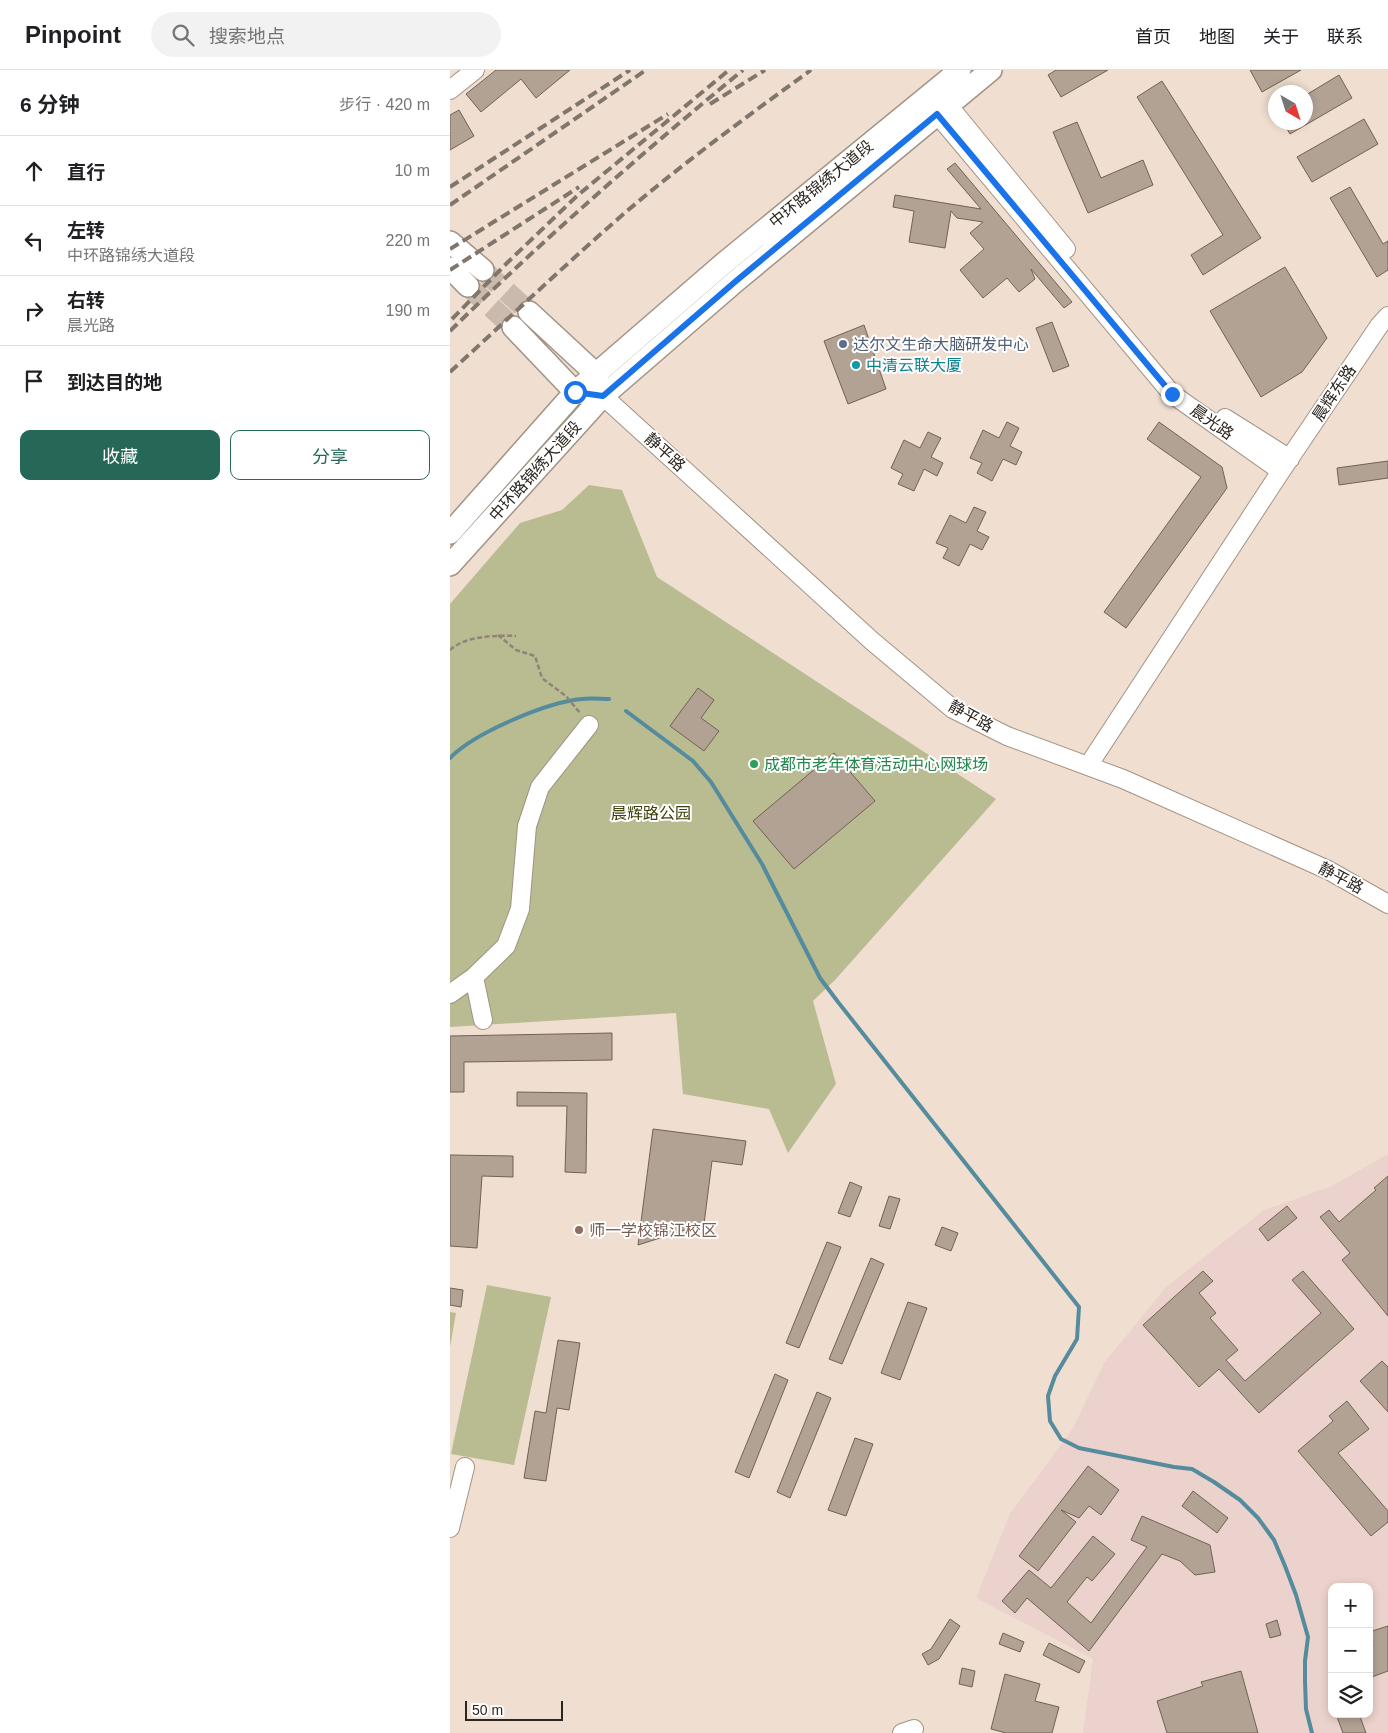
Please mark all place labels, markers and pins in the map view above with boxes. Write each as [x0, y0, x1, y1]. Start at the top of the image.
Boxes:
place label: 达尔文生命大脑研发中心 [853, 336, 1029, 353]
marker: 达尔文生命大脑研发中心 [837, 338, 849, 350]
place label: 中清云联大厦 [866, 357, 962, 374]
marker: 中清云联大厦 [850, 359, 862, 371]
place label: 成都市老年体育活动中心网球场 [764, 756, 988, 773]
marker: 成都市老年体育活动中心网球场 [748, 758, 760, 770]
place label: 师一学校锦江校区 [589, 1222, 717, 1239]
marker: 师一学校锦江校区 [573, 1224, 585, 1236]

